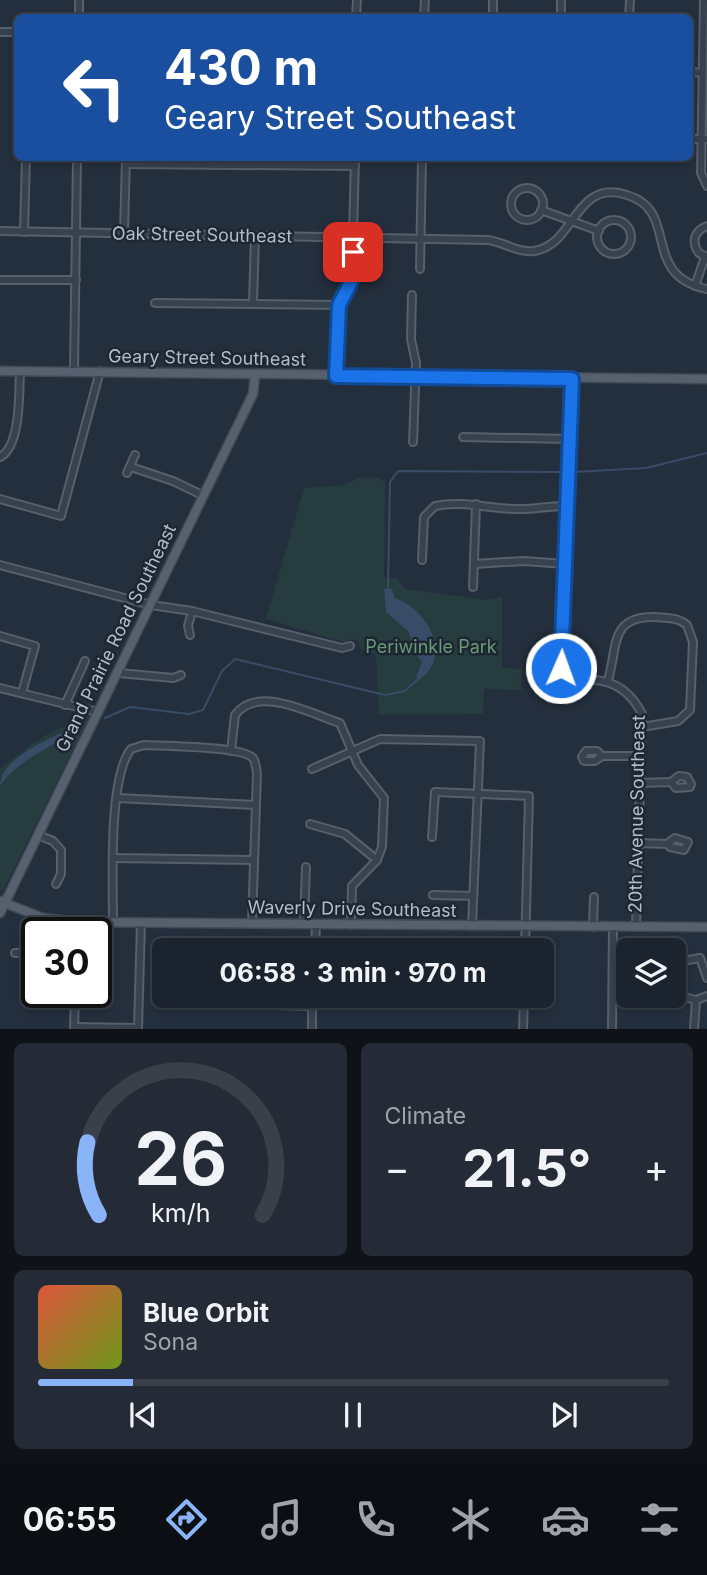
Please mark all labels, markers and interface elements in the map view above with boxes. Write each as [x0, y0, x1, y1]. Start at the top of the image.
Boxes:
text: 430 m [164, 38, 318, 97]
icon: left [49, 42, 140, 133]
text: Geary Street Southeast [164, 98, 516, 137]
street label: Oak Street Southeast [112, 222, 292, 247]
pin [323, 222, 383, 282]
icon: arrive [334, 233, 372, 271]
street label: Geary Street Southeast [108, 345, 306, 370]
street label: Grand Prairie Road Southeast [51, 520, 180, 755]
position arrow [524, 631, 598, 705]
park label: Periwinkle Park [365, 636, 497, 657]
street label: 20th Avenue Southeast [624, 715, 649, 913]
street label: Waverly Drive Southeast [247, 896, 457, 921]
speed limit sign: 30 [21, 917, 112, 1008]
map controls [616, 938, 686, 1008]
button: layers [616, 938, 686, 1008]
text: 06:58 · 3 min · 970 m [219, 957, 487, 988]
text: Climate [385, 1102, 466, 1130]
text: 26 [134, 1115, 227, 1204]
text: 21.5° [462, 1137, 591, 1200]
text: − [385, 1145, 410, 1191]
text: + [644, 1145, 669, 1191]
text: km/h [151, 1198, 210, 1228]
text: Blue Orbit [143, 1297, 269, 1328]
text: Sona [143, 1328, 198, 1356]
icon: previous [124, 1396, 162, 1434]
icon: pause [334, 1396, 372, 1434]
icon: next [545, 1396, 583, 1434]
icon: directions [162, 1495, 211, 1544]
icon: music [257, 1495, 306, 1544]
icon: phone [351, 1495, 400, 1544]
icon: climate [446, 1495, 495, 1544]
icon: car [541, 1495, 590, 1544]
icon: filters [635, 1495, 684, 1544]
text: 06:55 [23, 1500, 117, 1539]

